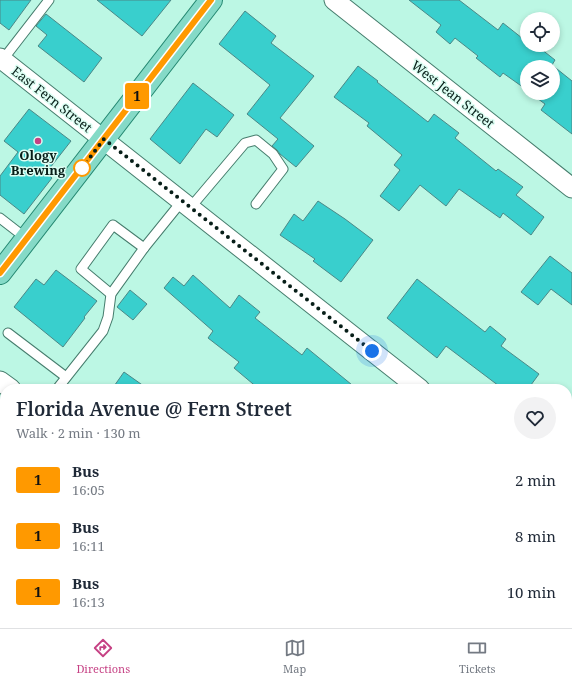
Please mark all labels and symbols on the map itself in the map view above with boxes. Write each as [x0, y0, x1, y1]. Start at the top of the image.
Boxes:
street label: West Jean Street [408, 56, 498, 132]
street label: East Fern Street [8, 62, 96, 136]
line badge: 1 [124, 83, 150, 109]
marker: Ology Brewing [33, 136, 43, 146]
place label: Ology Brewing [11, 146, 66, 179]
unlabelled marker [73, 159, 91, 177]
your location [362, 341, 382, 361]

